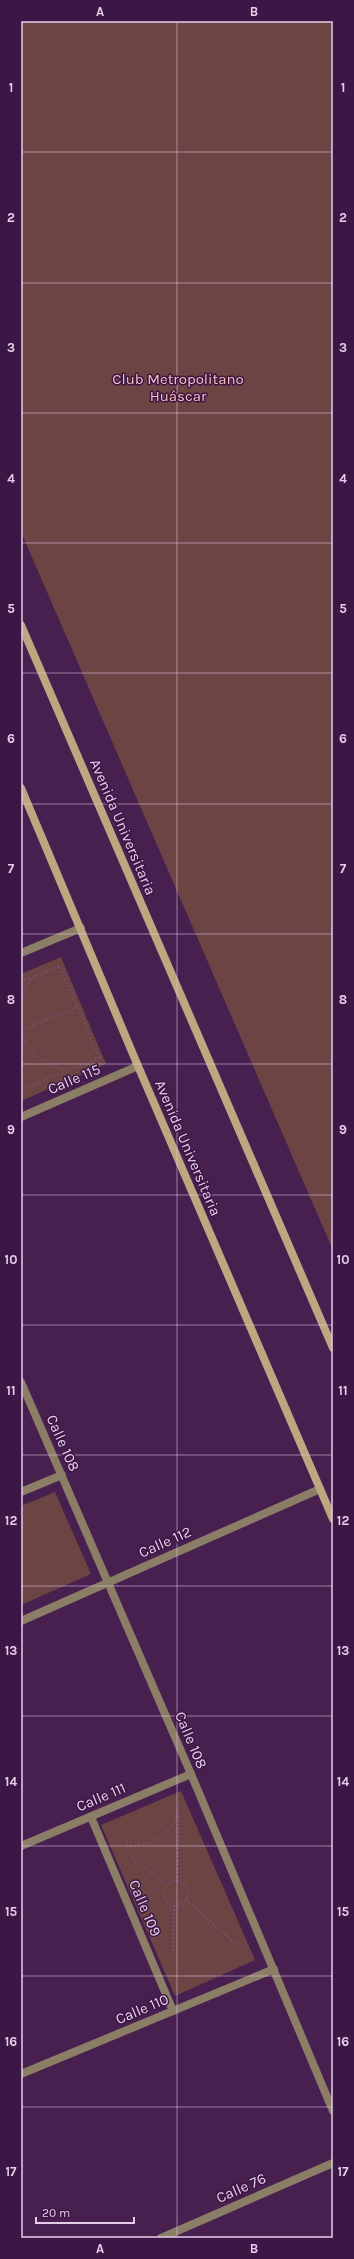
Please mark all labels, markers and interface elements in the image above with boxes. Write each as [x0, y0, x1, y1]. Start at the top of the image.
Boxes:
text: A [96, 4, 104, 19]
text: B [250, 4, 258, 19]
text: 1 [9, 80, 13, 95]
text: 1 [341, 80, 345, 95]
text: 2 [7, 210, 15, 225]
text: 2 [339, 210, 347, 225]
text: 3 [7, 340, 15, 355]
text: 3 [339, 340, 347, 355]
park label: Club Metropolitano Huáscar [112, 370, 244, 405]
text: 4 [7, 471, 15, 486]
text: 4 [339, 471, 347, 486]
text: 5 [7, 601, 15, 616]
text: 5 [339, 601, 347, 616]
text: 6 [7, 731, 15, 746]
text: 6 [339, 731, 347, 746]
street label: Avenida Universitaria [86, 756, 160, 898]
text: 7 [8, 861, 15, 876]
text: 7 [340, 861, 347, 876]
text: 8 [7, 992, 15, 1007]
text: 8 [339, 992, 347, 1007]
street label: Calle 115 [45, 1060, 103, 1098]
street label: Avenida Universitaria [151, 1077, 225, 1219]
text: 9 [7, 1122, 15, 1137]
text: 9 [339, 1122, 347, 1137]
text: 10 [5, 1252, 17, 1267]
text: 10 [337, 1252, 349, 1267]
text: 11 [6, 1383, 16, 1398]
text: 11 [338, 1383, 348, 1398]
street label: Calle 108 [43, 1412, 83, 1474]
text: 12 [5, 1513, 17, 1528]
text: 12 [337, 1513, 349, 1528]
street label: Calle 112 [136, 1522, 194, 1562]
text: 13 [5, 1643, 17, 1658]
text: 13 [337, 1643, 349, 1658]
street label: Calle 108 [171, 1709, 211, 1771]
text: 14 [5, 1774, 17, 1789]
text: 14 [337, 1774, 349, 1789]
street label: Calle 111 [74, 1779, 128, 1815]
street label: Calle 109 [125, 1877, 165, 1939]
text: 15 [5, 1904, 18, 1919]
text: 15 [337, 1904, 350, 1919]
street label: Calle 110 [113, 1990, 171, 2028]
text: 16 [5, 2034, 17, 2049]
text: 16 [337, 2034, 349, 2049]
text: 17 [5, 2164, 17, 2179]
text: 17 [337, 2164, 349, 2179]
street label: Calle 76 [213, 2169, 269, 2207]
scale bar [36, 2199, 134, 2225]
text: 20 m [42, 2206, 70, 2220]
text: A [96, 2241, 104, 2256]
text: B [250, 2241, 258, 2256]

